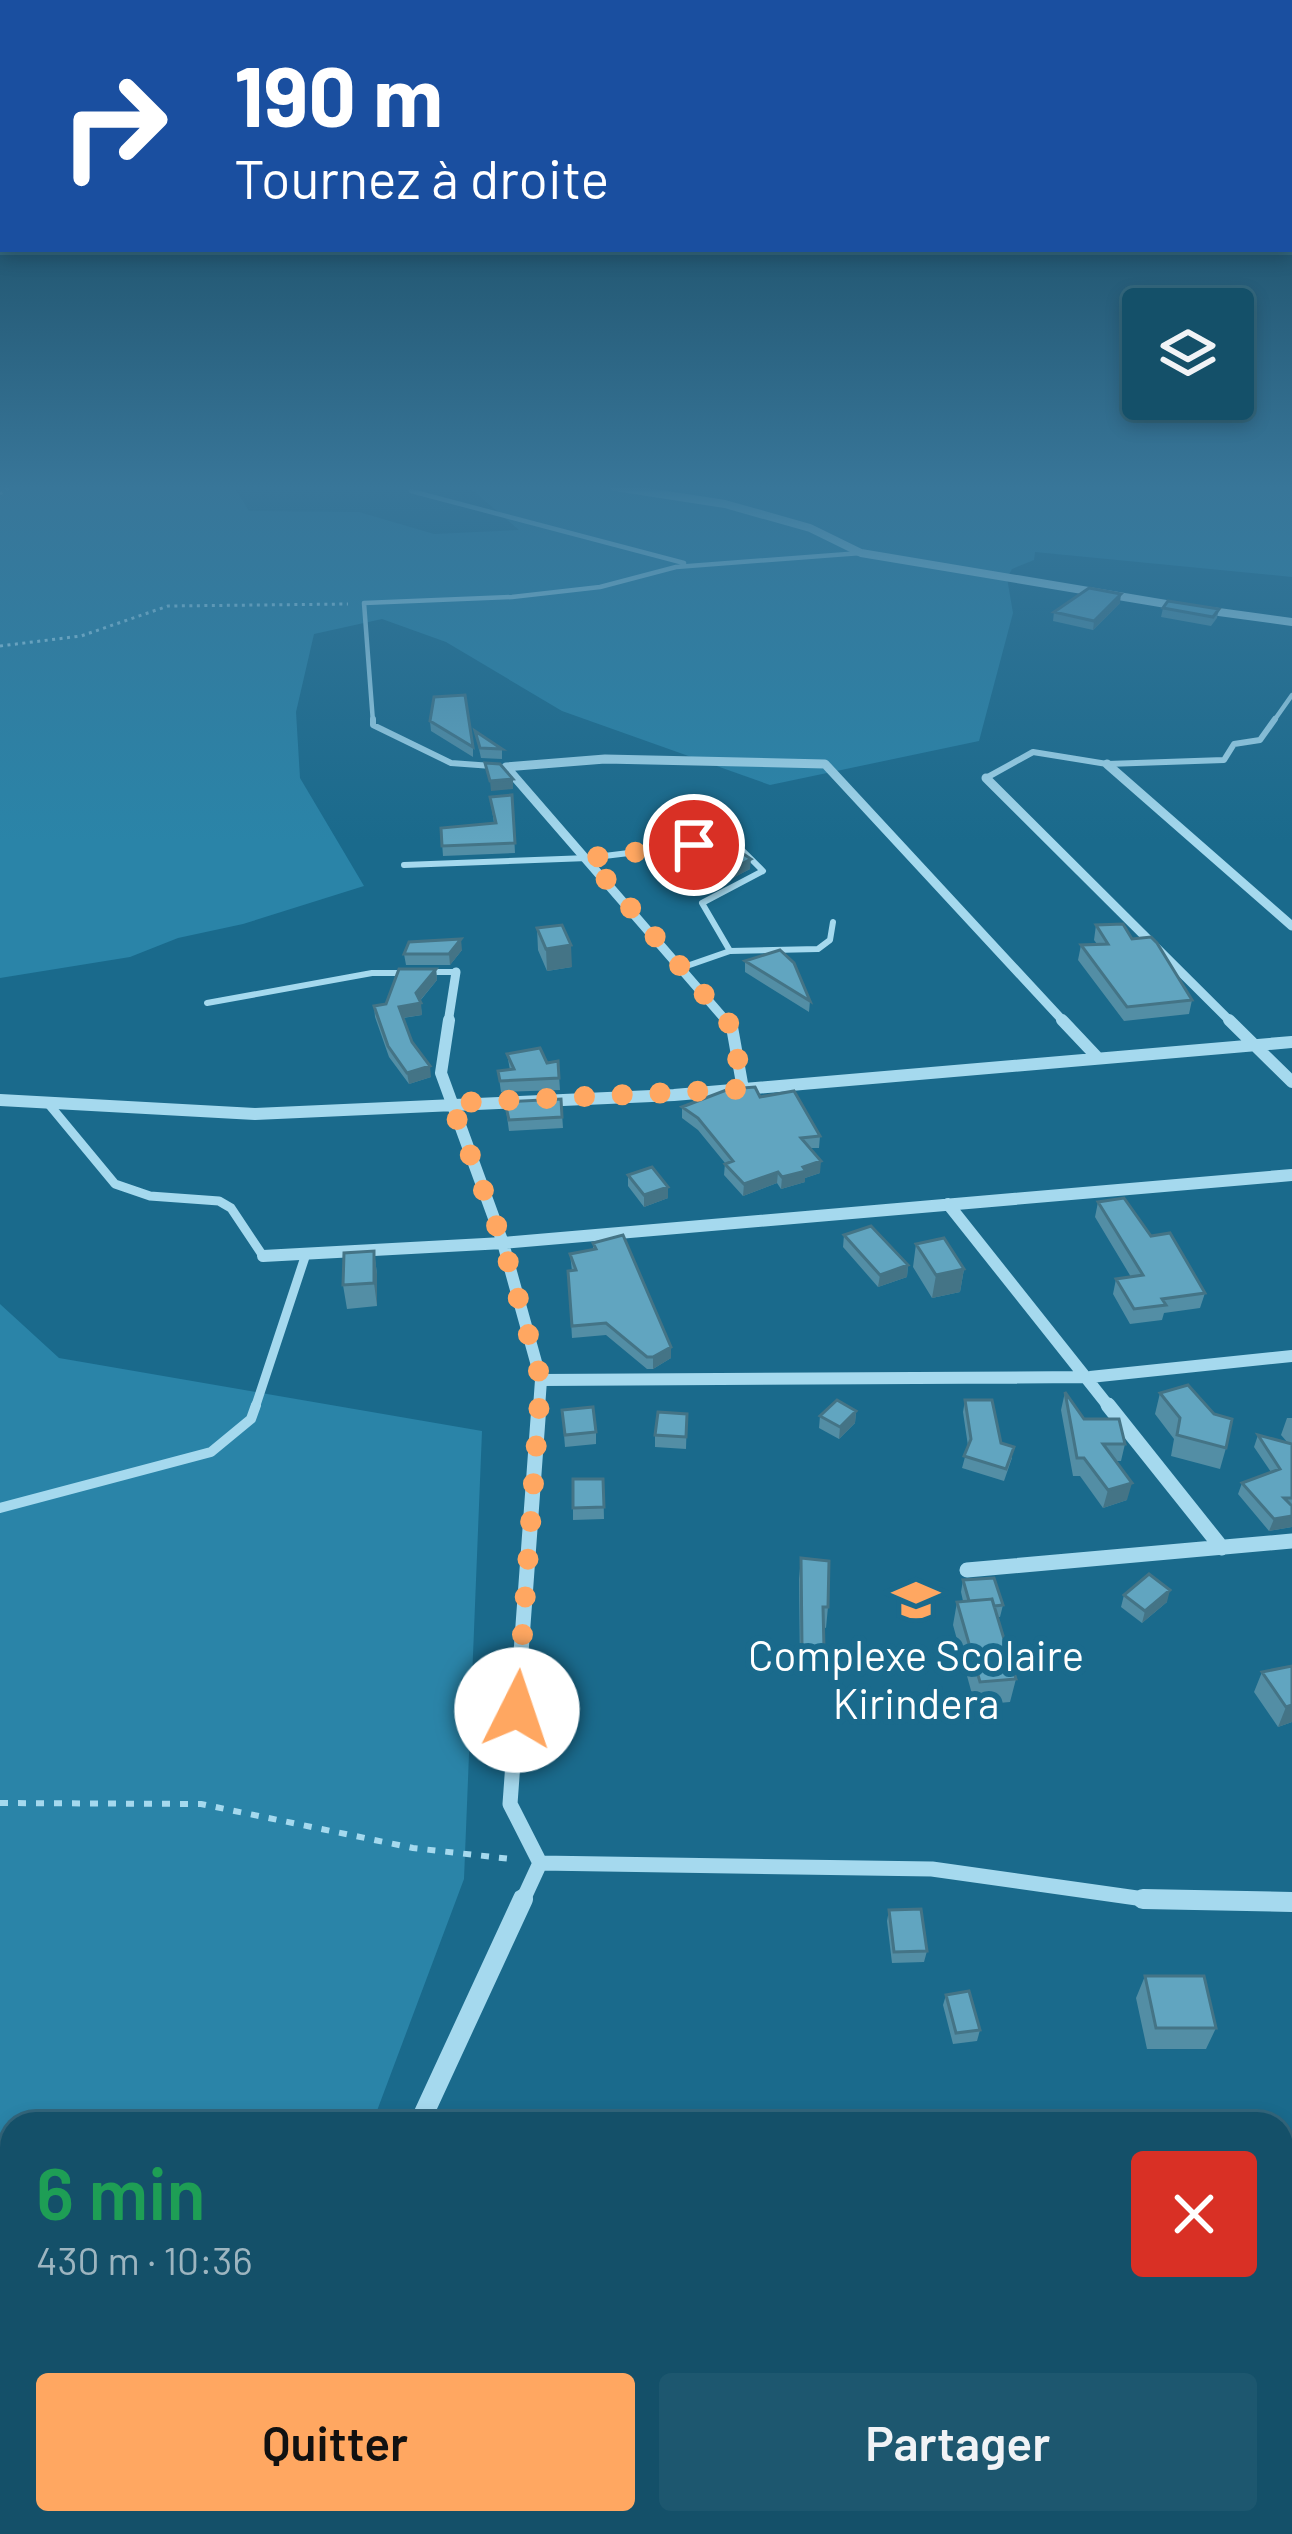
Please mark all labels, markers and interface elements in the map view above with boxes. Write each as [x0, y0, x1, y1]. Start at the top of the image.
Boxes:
text: 190 m [234, 43, 443, 144]
icon: right [36, 48, 192, 204]
text: Tournez à droite [234, 145, 609, 210]
map controls [1122, 288, 1254, 420]
button: layers [1122, 288, 1254, 420]
pin [643, 794, 745, 896]
icon: arrive [661, 812, 727, 878]
school or university icon: Complexe Scolaire Kirindera [891, 1575, 941, 1625]
place label: Complexe Scolaire Kirindera [748, 1629, 1084, 1727]
position arrow [454, 1647, 580, 1773]
text: 6 min [36, 2148, 206, 2234]
button: close [1131, 2151, 1257, 2277]
text: 430 m · 10:36 [36, 2236, 253, 2283]
button: Quitter [36, 2373, 635, 2511]
button: Partager [659, 2373, 1257, 2511]

